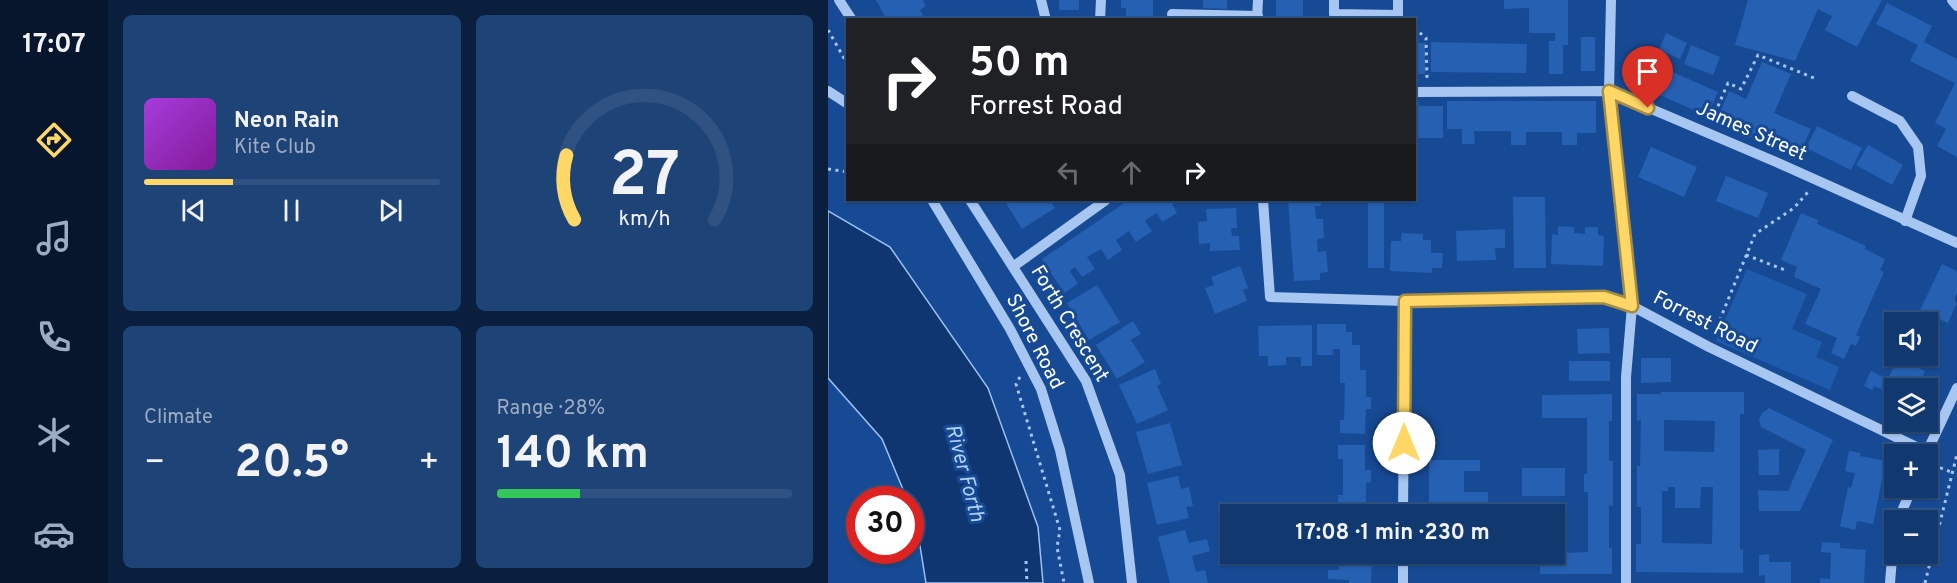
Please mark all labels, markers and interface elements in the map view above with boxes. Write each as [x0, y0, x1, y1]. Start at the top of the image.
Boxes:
text: 17:07 [22, 28, 86, 62]
text: 50 m [969, 38, 1070, 91]
icon: right [870, 42, 948, 120]
pin [1622, 46, 1673, 108]
icon: arrive [1631, 55, 1664, 88]
text: Forrest Road [969, 90, 1123, 124]
street label: James Street [1692, 96, 1810, 168]
text: Neon Rain [234, 108, 339, 135]
icon: directions [33, 119, 75, 161]
text: Kite Club [234, 135, 316, 161]
text: 27 [609, 139, 680, 218]
icon: left [1052, 156, 1085, 189]
icon: ahead [1115, 156, 1148, 189]
icon: right [1178, 156, 1211, 189]
icon: previous [177, 194, 210, 227]
icon: pause [275, 194, 308, 227]
icon: next [374, 194, 407, 227]
text: km/h [618, 206, 670, 233]
icon: music [33, 217, 75, 259]
street label: Forth Crescent [1024, 261, 1114, 387]
street label: Forrest Road [1648, 286, 1762, 360]
street label: Shore Road [999, 290, 1069, 394]
map controls [1884, 312, 1938, 564]
button: sound [1884, 312, 1938, 366]
icon: phone [33, 316, 75, 358]
button: layers [1884, 378, 1938, 432]
text: Range · 28% [497, 396, 605, 422]
text: Climate [144, 405, 213, 431]
position arrow [1372, 411, 1436, 475]
icon: climate [33, 414, 75, 456]
water label: River Forth [938, 421, 990, 525]
text: 140 km [497, 427, 649, 484]
text: 20.5° [235, 436, 349, 493]
text: − [144, 443, 165, 485]
text: + [418, 443, 439, 485]
button: + [1884, 444, 1938, 498]
speed limit sign: 30 [846, 486, 924, 564]
button: − [1884, 510, 1938, 564]
icon: car [33, 513, 75, 555]
text: 17:08 · 1 min · 230 m [1295, 520, 1490, 547]

